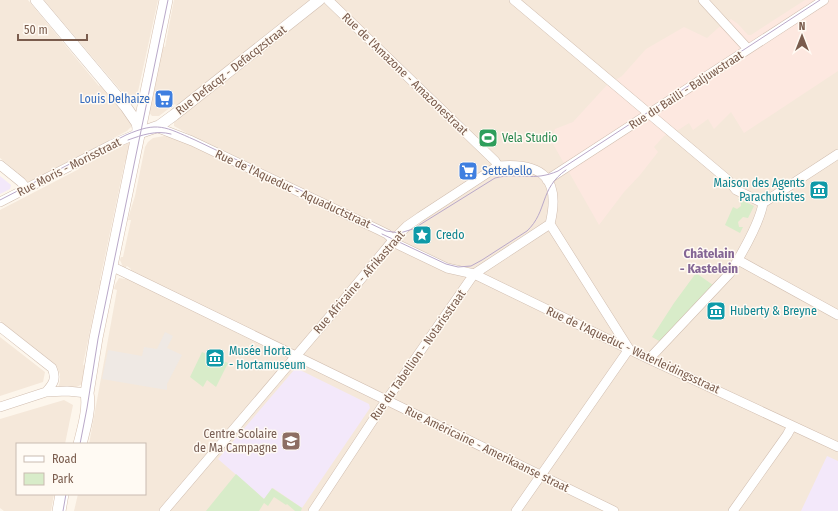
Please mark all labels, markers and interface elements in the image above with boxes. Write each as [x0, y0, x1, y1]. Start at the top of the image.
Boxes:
street label: Rue de l'Amazone - Amazonestraat [339, 10, 471, 138]
scale bar [18, 16, 87, 42]
north arrow [782, 16, 822, 56]
text: N [799, 20, 805, 33]
street label: Rue Defacqz - Defacqzstraat [173, 22, 289, 118]
text: 50 m [24, 23, 48, 37]
street label: Rue du Bailli - Baljuwstraat [626, 48, 746, 132]
supermarket icon: Louis Delhaize [153, 88, 175, 110]
place label: Louis Delhaize [80, 92, 150, 106]
sports icon: Vela Studio [477, 127, 499, 149]
place label: Vela Studio [502, 131, 557, 145]
street label: Rue Moris - Morisstraat [15, 135, 123, 199]
street label: Rue de l'Aqueduc - Aquaductstraat [213, 147, 373, 231]
supermarket icon: Settebello [457, 160, 479, 182]
place label: Settebello [482, 164, 532, 178]
place label: Maison des Agents Parachutistes [714, 176, 805, 204]
museum icon: Maison des Agents Parachutistes [808, 179, 830, 201]
place icon: Credo [411, 224, 433, 246]
street label: Rue Africaine - Afrikastraat [310, 228, 408, 336]
place label: Credo [436, 228, 464, 242]
district label: Châtelain - Kastelein [680, 246, 738, 276]
street label: Rue du Tabellion - Notarisstraat [367, 287, 469, 423]
museum icon: Huberty & Breyne [705, 300, 727, 322]
street label: Rue de l'Aqueduc - Waterleidingsstraat [544, 304, 722, 397]
place label: Huberty & Breyne [730, 304, 817, 318]
place label: Musée Horta - Hortamuseum [229, 344, 306, 372]
museum icon: Musée Horta - Hortamuseum [204, 347, 226, 369]
street label: Rue Américaine - Amerikaanse straat [403, 403, 571, 495]
place label: Centre Scolaire de Ma Campagne [194, 427, 277, 455]
school or university icon: Centre Scolaire de Ma Campagne [280, 430, 302, 452]
legend [16, 443, 146, 495]
text: Road [52, 452, 77, 466]
text: Park [52, 472, 74, 486]

